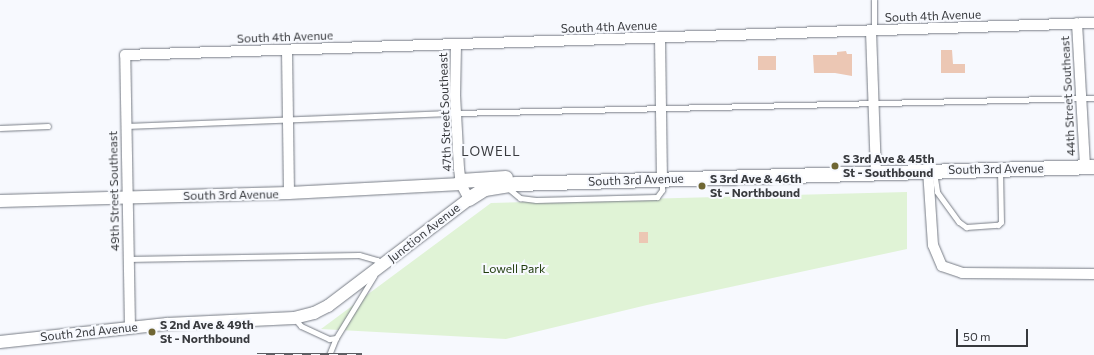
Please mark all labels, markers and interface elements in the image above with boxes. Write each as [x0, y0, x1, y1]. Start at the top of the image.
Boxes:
street label: South 4th Avenue [885, 7, 981, 25]
street label: South 4th Avenue [561, 18, 657, 36]
street label: South 4th Avenue [237, 28, 333, 46]
street label: 44th Street Southeast [1058, 36, 1078, 156]
street label: 47th Street Southeast [436, 52, 454, 172]
street label: 49th Street Southeast [106, 131, 122, 251]
district label: LOWELL [461, 143, 521, 159]
place label: S 3rd Ave & 45th St - Southbound [843, 152, 934, 180]
marker: S 3rd Ave & 45th St - Southbound [830, 161, 840, 171]
street label: South 3rd Avenue [948, 161, 1044, 177]
street label: South 3rd Avenue [588, 171, 684, 189]
place label: S 3rd Ave & 46th St - Northbound [710, 172, 802, 200]
marker: S 3rd Ave & 46th St - Northbound [697, 181, 707, 191]
street label: South 3rd Avenue [183, 187, 279, 203]
street label: Junction Avenue [385, 200, 463, 266]
park label: Lowell Park [482, 262, 546, 276]
place label: S 2nd Ave & 49th St - Northbound [160, 318, 254, 346]
street label: South 2nd Avenue [40, 320, 138, 344]
scale bar [958, 321, 1030, 347]
marker: S 2nd Ave & 49th St - Northbound [147, 327, 157, 337]
text: 50 m [963, 329, 991, 343]

